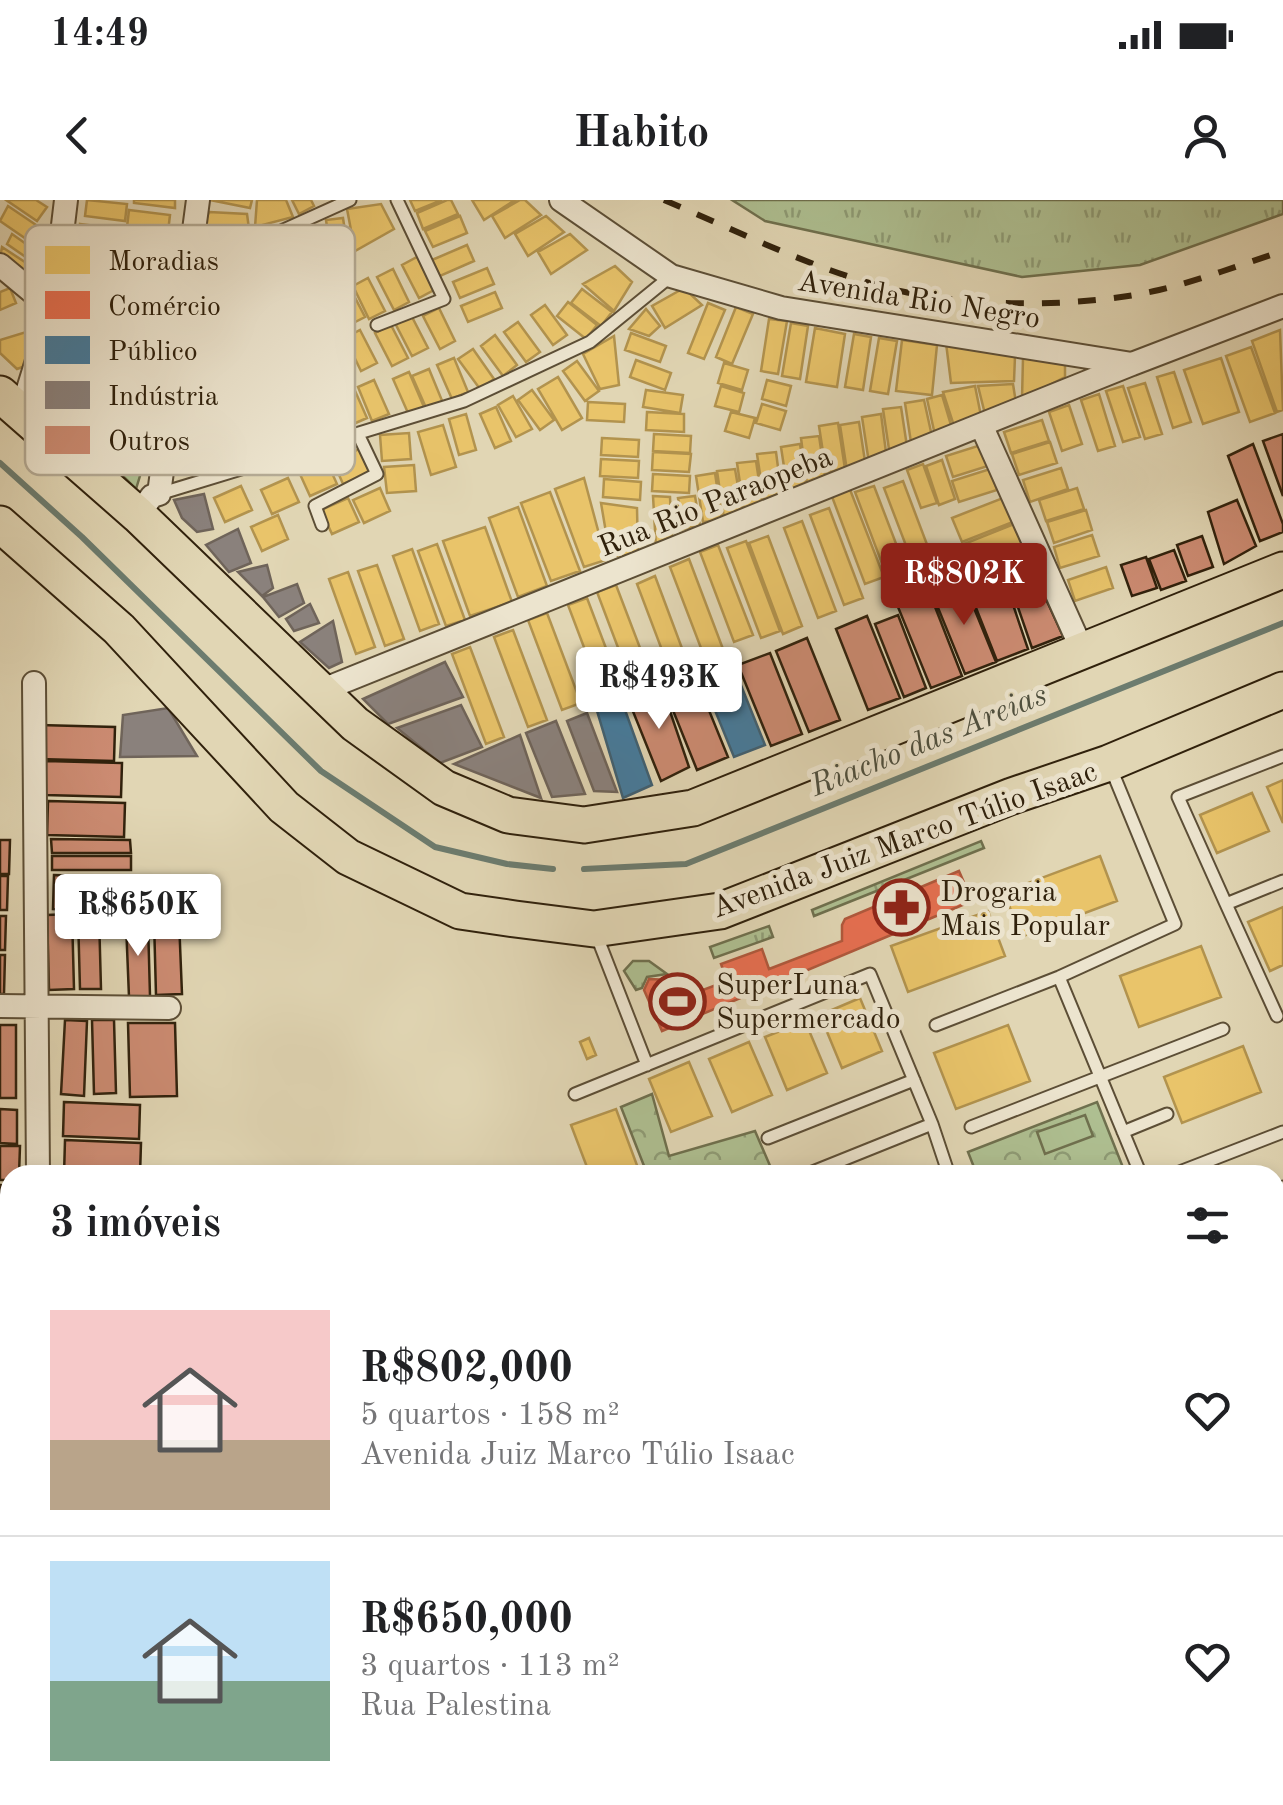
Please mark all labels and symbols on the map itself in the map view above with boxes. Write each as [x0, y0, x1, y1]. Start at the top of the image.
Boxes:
legend [25, 225, 355, 475]
text: Moradias [108, 249, 219, 277]
street label: Avenida Rio Negro [795, 267, 1042, 335]
text: Comércio [108, 294, 221, 322]
text: Público [108, 339, 198, 367]
text: Indústria [108, 384, 219, 412]
text: Outros [108, 429, 190, 457]
street label: Rua Rio Paraopeba [595, 442, 837, 563]
pin: R$802K [883, 543, 1045, 628]
pin: R$493K [578, 647, 740, 732]
water label: Riacho das Areias [805, 680, 1052, 804]
street label: Avenida Juiz Marco Túlio Isaac [708, 757, 1101, 925]
pin: R$650K [57, 874, 219, 959]
pharmacy icon: Drogaria Mais Popular [871, 878, 931, 938]
place label: Drogaria Mais Popular [940, 878, 1110, 942]
sports icon: SuperLuna Supermercado [647, 971, 707, 1031]
place label: SuperLuna Supermercado [716, 971, 901, 1035]

